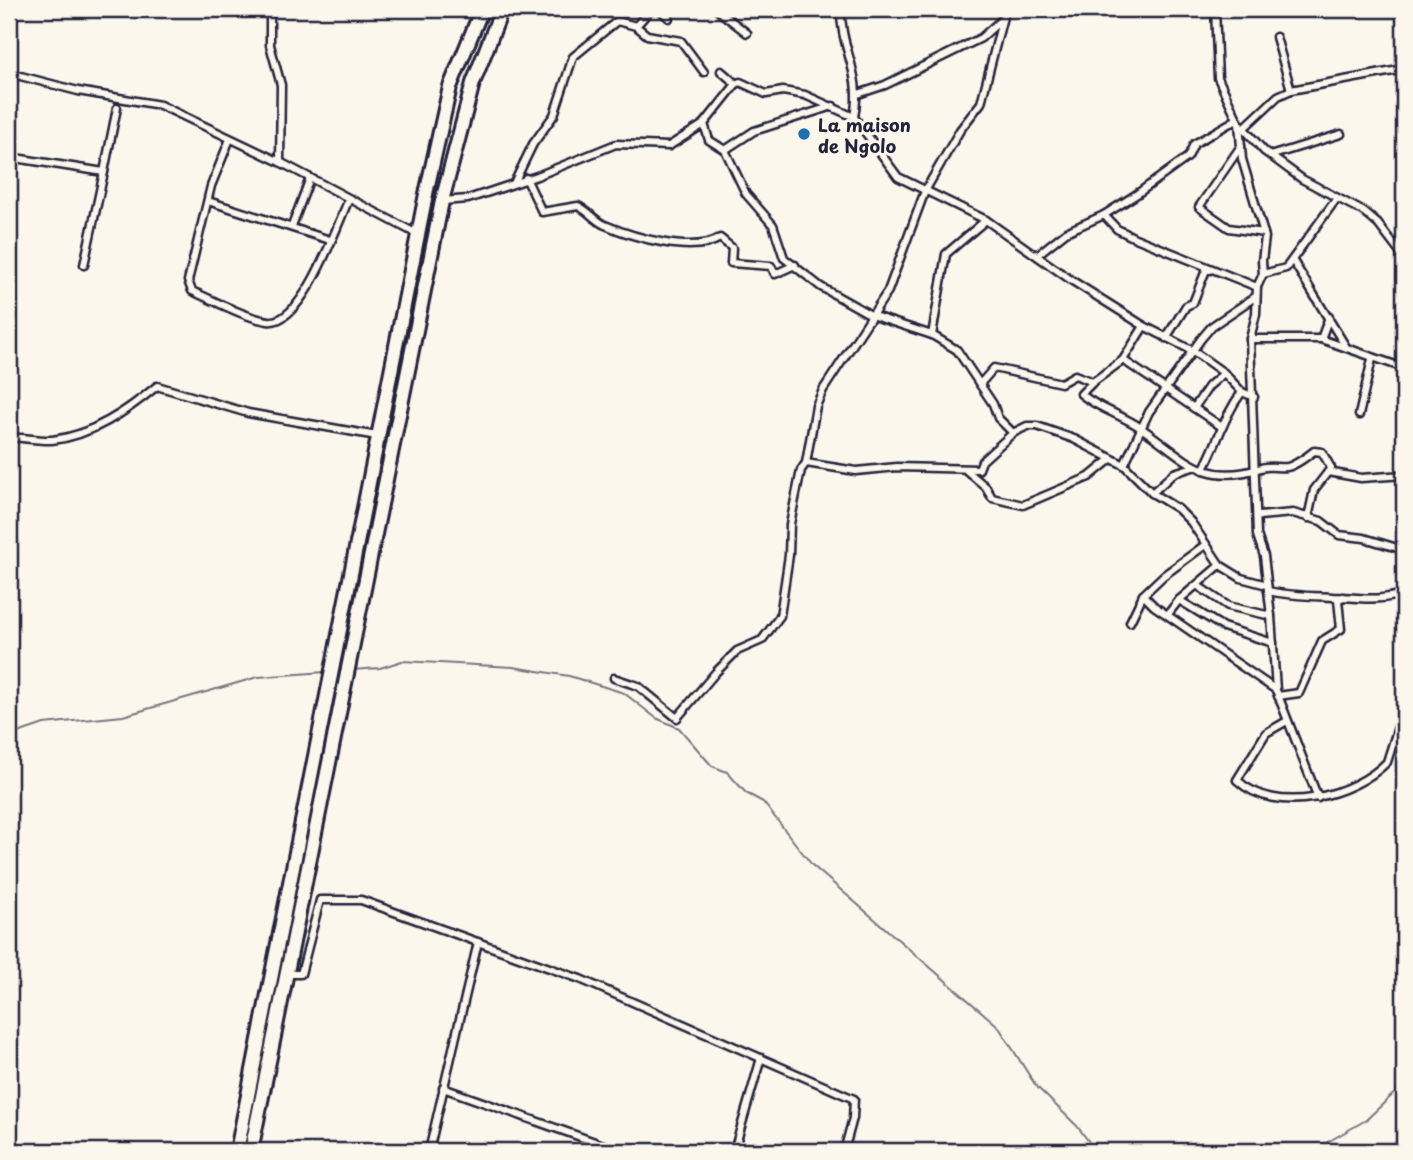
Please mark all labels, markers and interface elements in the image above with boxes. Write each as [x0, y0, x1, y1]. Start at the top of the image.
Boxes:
place label: La maison de Ngolo [818, 111, 911, 159]
marker: La maison de Ngolo [796, 126, 812, 142]

